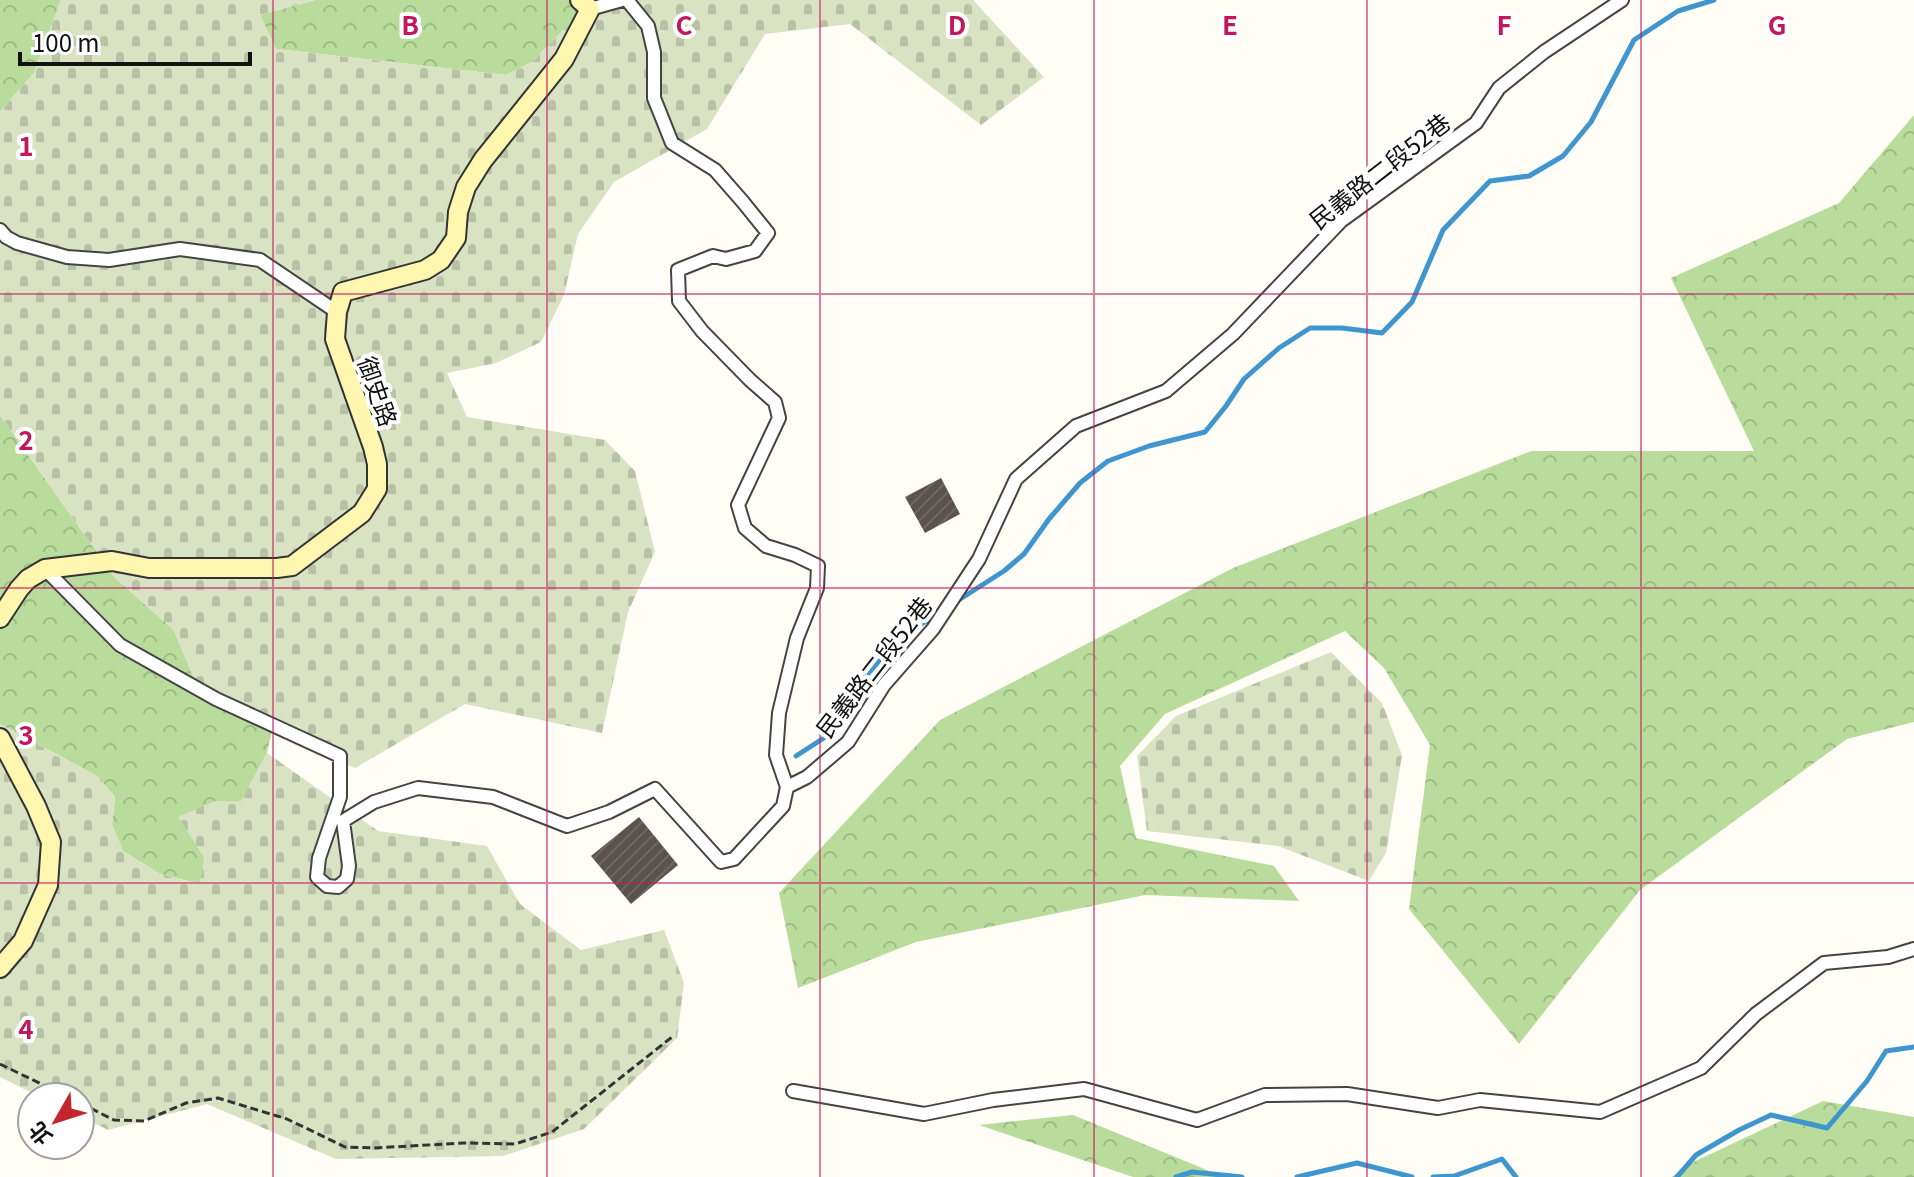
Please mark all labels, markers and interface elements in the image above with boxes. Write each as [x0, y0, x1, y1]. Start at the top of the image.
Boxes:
text: B [401, 5, 419, 42]
text: C [675, 5, 693, 42]
text: D [948, 5, 966, 42]
text: E [1222, 5, 1238, 42]
text: F [1496, 5, 1512, 42]
text: G [1768, 5, 1786, 42]
scale bar [20, 16, 250, 66]
text: 100 m [32, 24, 100, 59]
street label: 民義路二段52巷 [1301, 104, 1457, 236]
text: 1 [18, 126, 34, 163]
street label: 御史路 [351, 351, 407, 431]
text: 2 [18, 420, 34, 457]
street label: 民義路二段52巷 [807, 588, 939, 744]
text: 3 [18, 715, 34, 752]
text: 4 [18, 1009, 34, 1046]
north arrow [16, 1081, 96, 1161]
text: 北 [20, 1116, 58, 1153]

